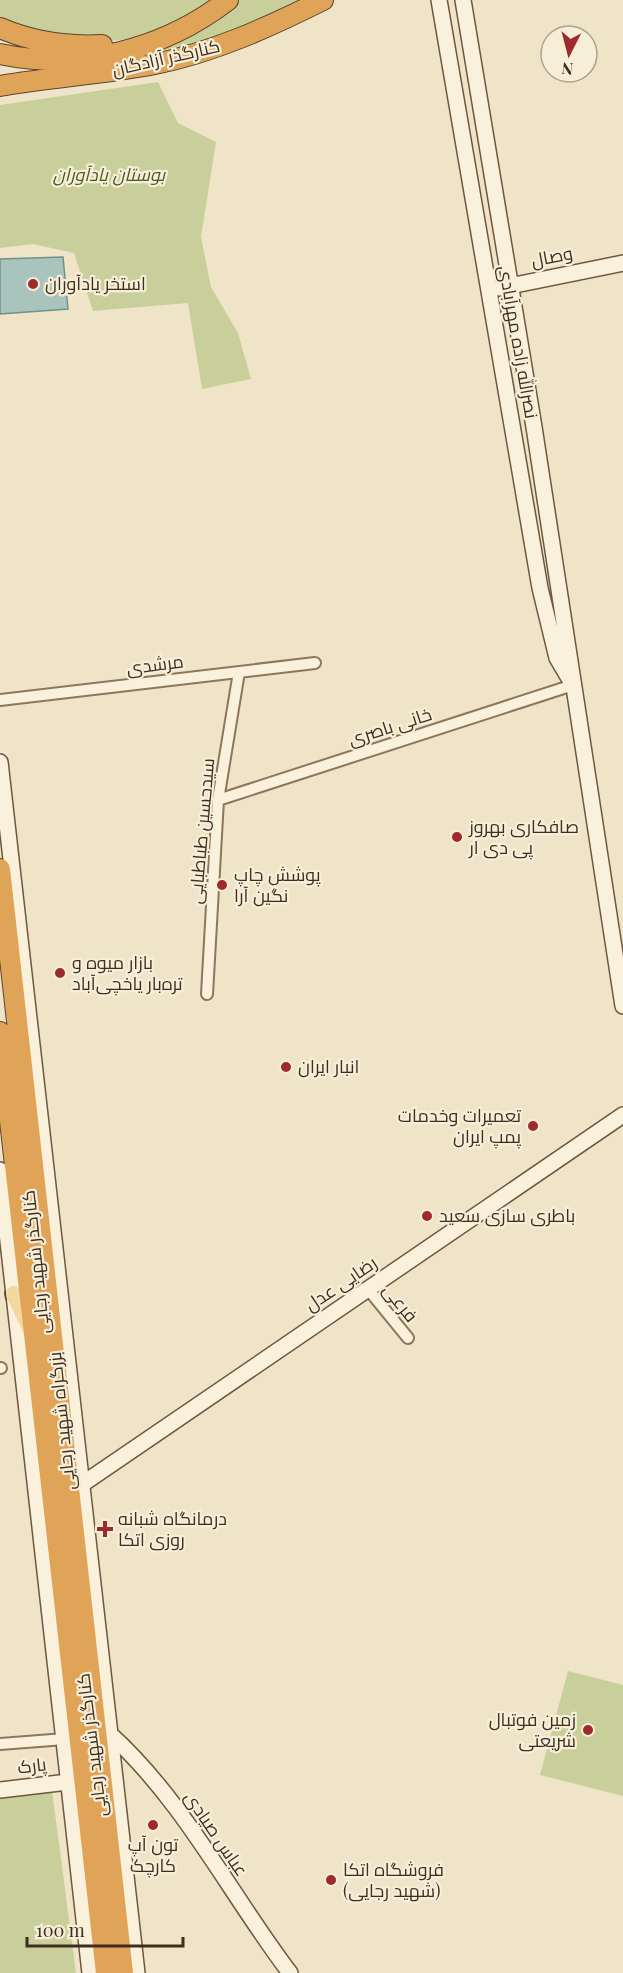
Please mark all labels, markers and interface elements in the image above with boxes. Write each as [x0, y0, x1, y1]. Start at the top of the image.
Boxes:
north arrow [539, 24, 599, 84]
street label: کنارگذر آزادگان [109, 33, 222, 81]
text: N [560, 58, 574, 80]
park label: بوستان یادآوران [53, 162, 166, 186]
street label: وصال [529, 240, 575, 272]
street label: نصرالله زاده مهرآبادی [494, 263, 544, 420]
place label: استخر یادآوران [45, 271, 146, 295]
marker: استخر یادآوران [26, 277, 40, 291]
street label: مرشدی [125, 649, 185, 679]
street label: خانی باصری [345, 701, 434, 751]
street label: سیدحسین طباطبایی [183, 757, 219, 905]
place label: صافکاری بهروز پی دی ار [468, 814, 579, 860]
marker: صافکاری بهروز پی دی ار [450, 830, 464, 844]
place label: پوشش چاپ نگین آرا [234, 862, 321, 907]
marker: پوشش چاپ نگین آرا [215, 878, 229, 892]
place label: بازار میوه و تره‌بار یاخچی‌آباد [72, 950, 183, 996]
marker: بازار میوه و تره‌بار یاخچی‌آباد [53, 966, 67, 980]
place label: انبار ایران [298, 1054, 359, 1078]
marker: انبار ایران [279, 1060, 293, 1074]
place label: تعمیرات وخدمات پمپ ایران [398, 1103, 521, 1149]
marker: تعمیرات وخدمات پمپ ایران [526, 1119, 540, 1133]
street label: کنارگذر شهید رجایی [16, 1189, 54, 1335]
place label: باطری سازی سعید [439, 1203, 575, 1227]
marker: باطری سازی سعید [420, 1209, 434, 1223]
street label: رضایی عدل [300, 1250, 381, 1316]
street label: فرعی [378, 1278, 424, 1327]
street label: بزرگراه شهید رجایی [42, 1351, 80, 1492]
place label: درمانگاه شبانه روزی اتکا [118, 1506, 227, 1551]
marker: درمانگاه شبانه روزی اتکا [96, 1520, 114, 1538]
street label: کنارگذر شهید رجایی [70, 1672, 112, 1818]
place label: زمین فوتبال شریعتی [489, 1707, 576, 1752]
marker: زمین فوتبال شریعتی [581, 1723, 595, 1737]
street label: پارک [16, 1751, 48, 1780]
street label: عباس صیادی [180, 1786, 254, 1881]
marker: تون آپ کارچک [146, 1818, 160, 1832]
place label: تون آپ کارچک [128, 1832, 179, 1878]
place label: فروشگاه اتکا (شهید رجایی) [343, 1857, 444, 1902]
marker: فروشگاه اتکا (شهید رجایی) [324, 1873, 338, 1887]
scale bar [27, 1910, 183, 1948]
text: 100 m [36, 1918, 85, 1942]

